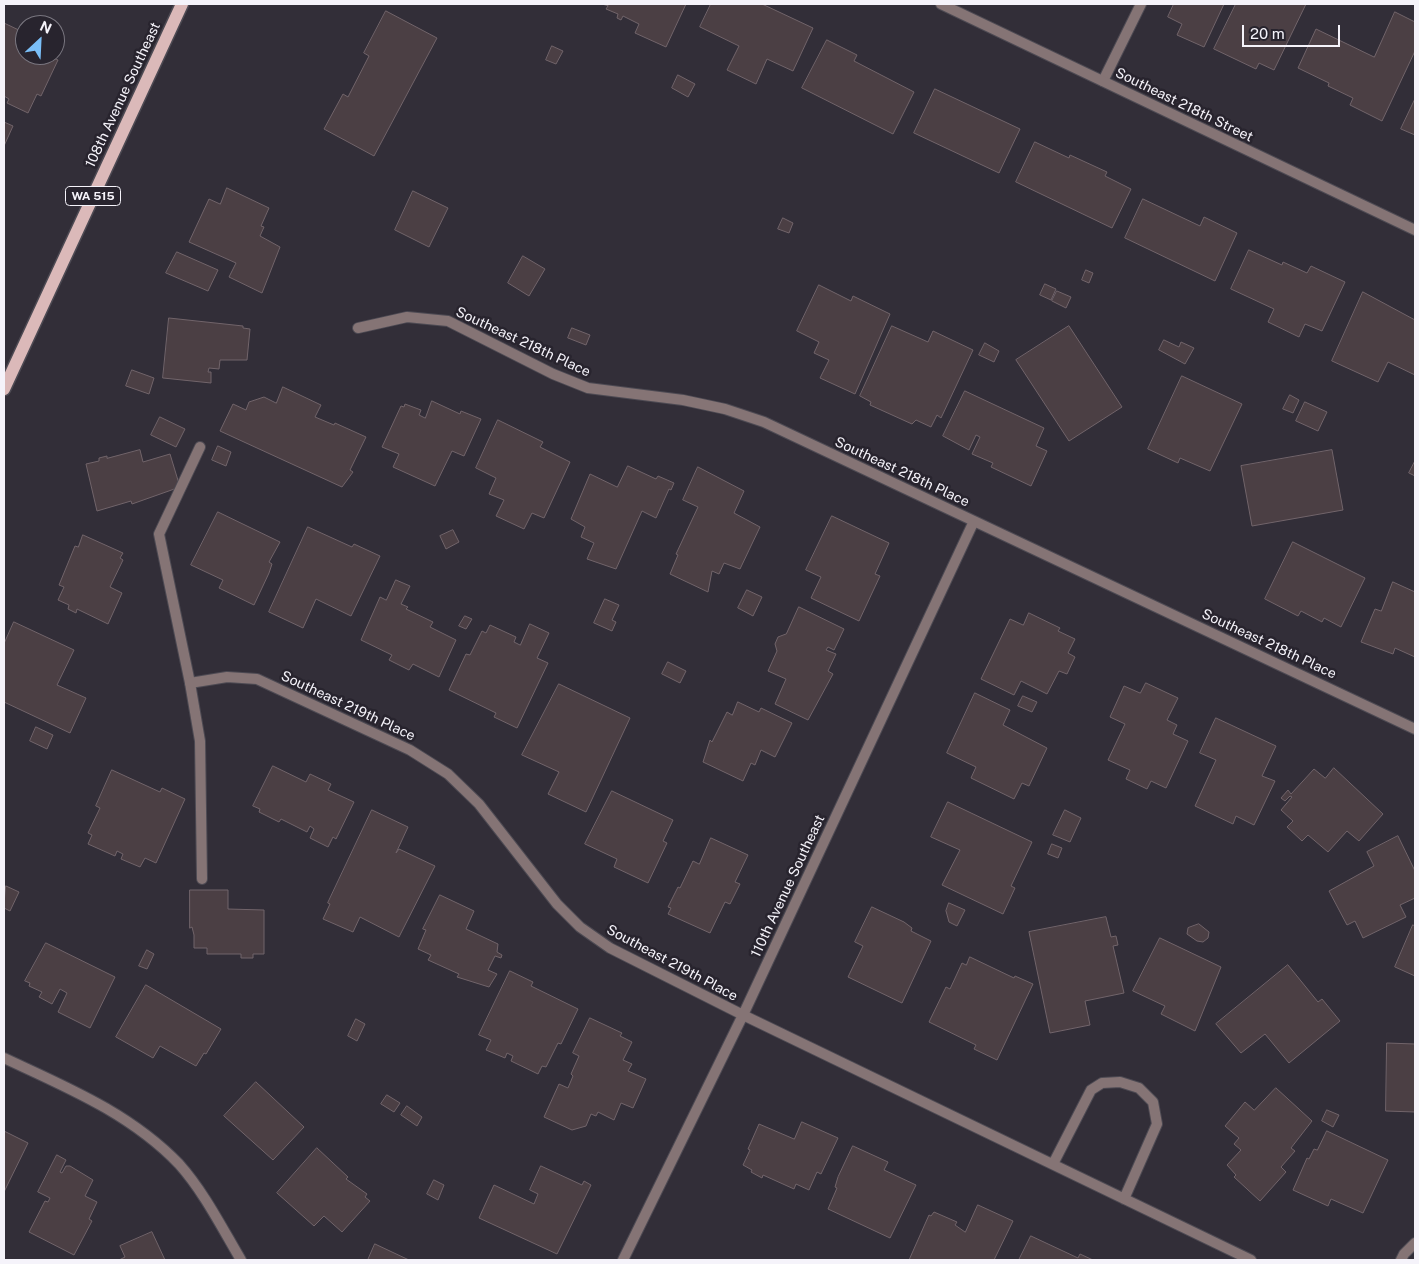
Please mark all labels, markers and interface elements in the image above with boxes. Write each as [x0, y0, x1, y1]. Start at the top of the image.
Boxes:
north arrow [15, 15, 65, 65]
scale bar [1244, 15, 1342, 47]
text: N [38, 18, 54, 37]
street label: 108th Avenue Southeast [82, 20, 164, 170]
text: 20 m [1250, 25, 1285, 42]
street label: Southeast 218th Street [1112, 64, 1256, 146]
road number: WA 515 [66, 187, 120, 206]
street label: Southeast 218th Place [453, 303, 593, 381]
street label: Southeast 218th Place [832, 433, 972, 511]
street label: Southeast 218th Place [1199, 605, 1339, 683]
street label: Southeast 219th Place [278, 667, 418, 745]
street label: 110th Avenue Southeast [748, 812, 828, 960]
street label: Southeast 219th Place [604, 921, 740, 1005]

